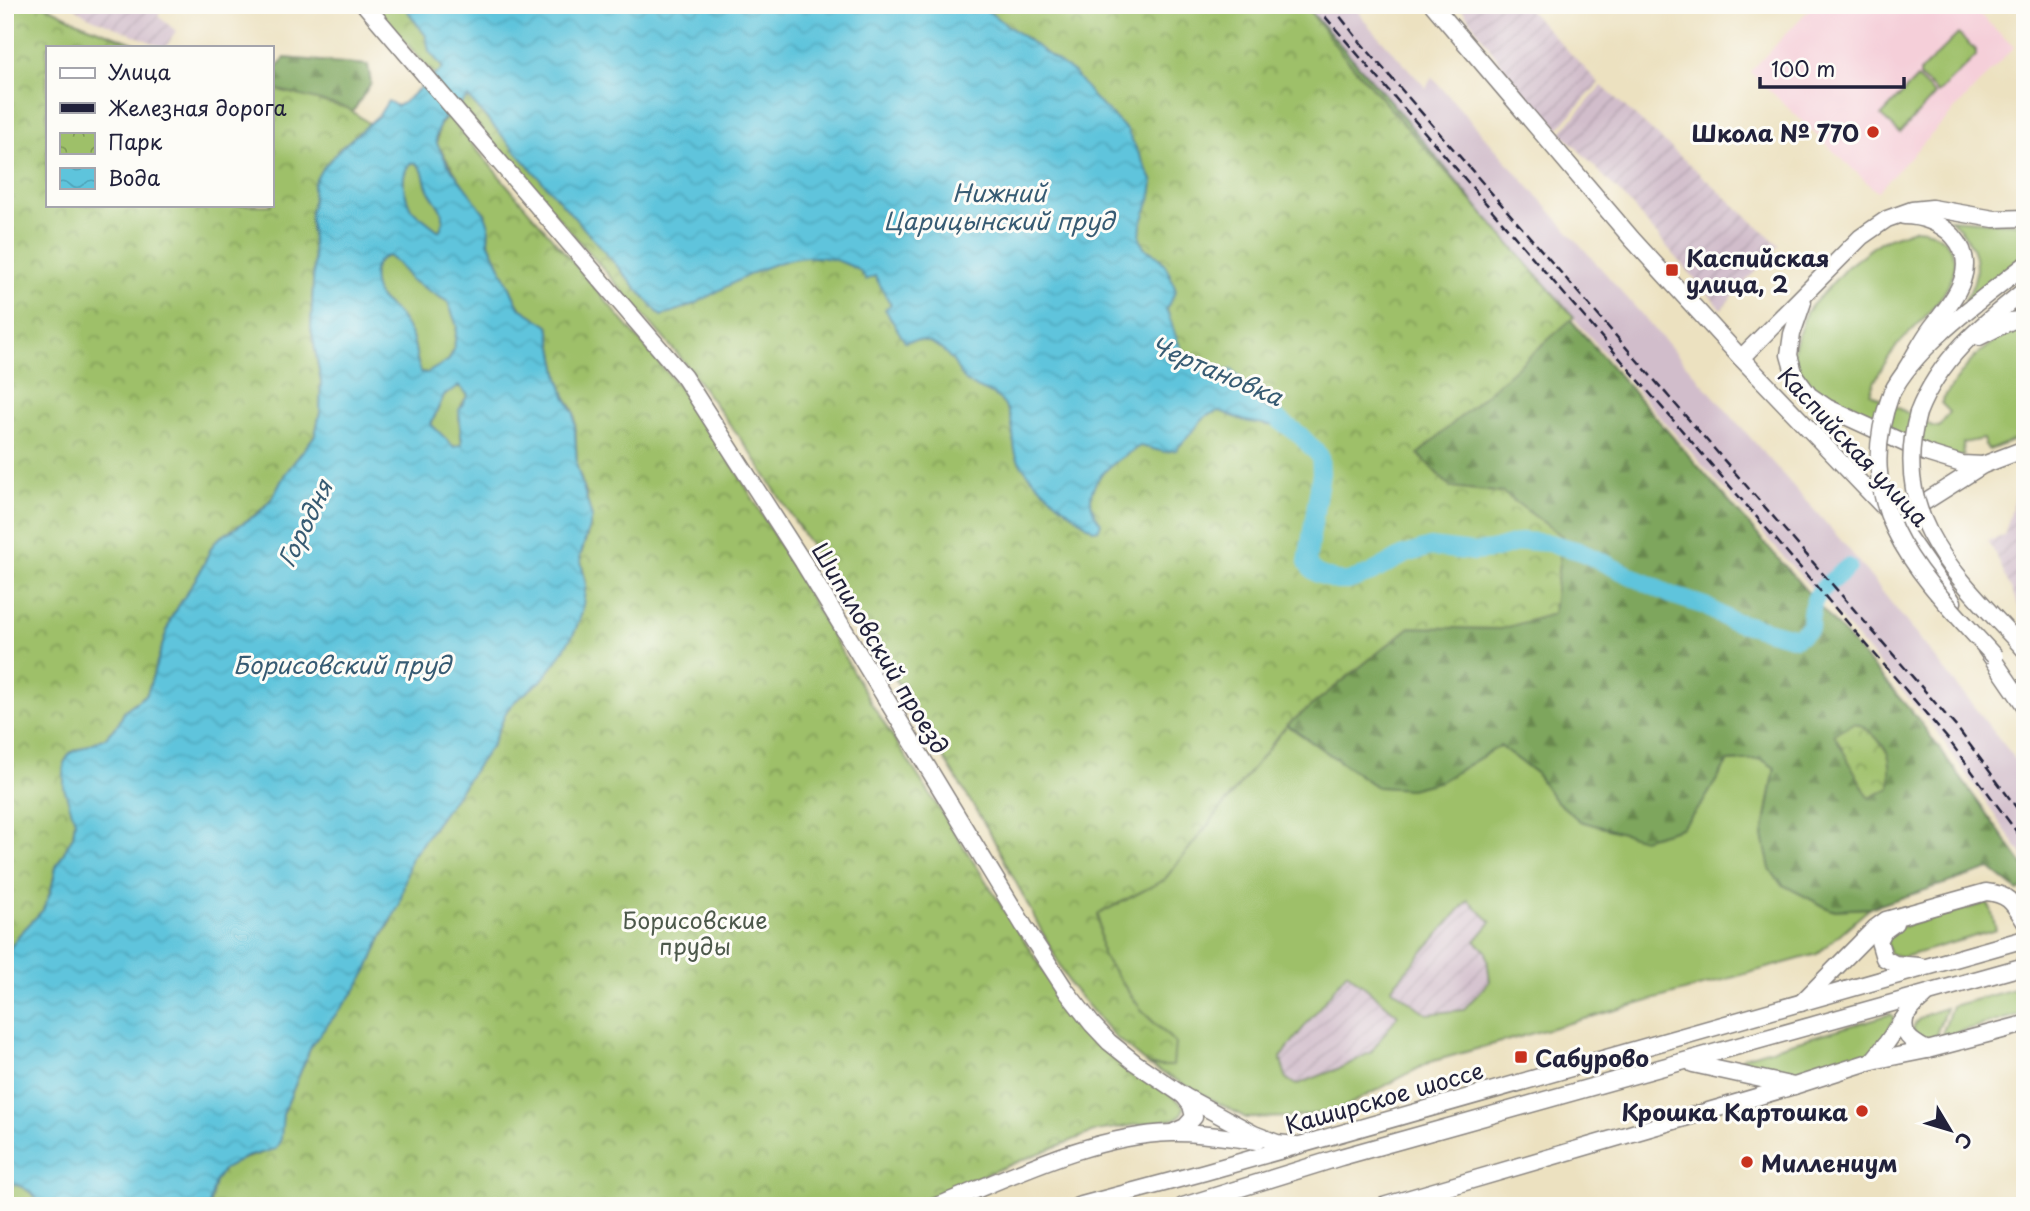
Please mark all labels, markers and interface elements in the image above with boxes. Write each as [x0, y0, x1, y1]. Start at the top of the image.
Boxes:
legend [46, 46, 273, 206]
scale bar [1760, 46, 1904, 90]
text: 100 m [1771, 52, 1835, 84]
text: Улица [108, 55, 171, 87]
text: Железная дорога [108, 91, 286, 123]
place label: Школа № 770 [1692, 115, 1859, 150]
marker: Школа № 770 [1865, 124, 1881, 140]
text: Парк [108, 125, 163, 157]
text: Вода [108, 161, 160, 193]
water label: Нижний Царицынский пруд [884, 174, 1116, 238]
place label: Каспийская улица, 2 [1686, 240, 1830, 301]
marker: Каспийская улица, 2 [1664, 262, 1680, 278]
water label: Чертановка [1145, 326, 1290, 414]
street label: Каспийская улица [1770, 358, 1938, 534]
water label: Городня [267, 472, 341, 573]
street label: Шипиловский проезд [804, 536, 958, 760]
water label: Борисовский пруд [233, 646, 453, 682]
park label: Борисовские пруды [623, 902, 767, 963]
place label: Сабурово [1535, 1040, 1649, 1075]
marker: Сабурово [1513, 1049, 1529, 1065]
street label: Каширское шоссе [1281, 1052, 1487, 1142]
place label: Крошка Картошка [1621, 1094, 1848, 1129]
north arrow [1914, 1096, 1984, 1166]
marker: Крошка Картошка [1854, 1103, 1870, 1119]
text: С [1949, 1127, 1980, 1155]
place label: Миллениум [1761, 1145, 1898, 1180]
marker: Миллениум [1739, 1154, 1755, 1170]

